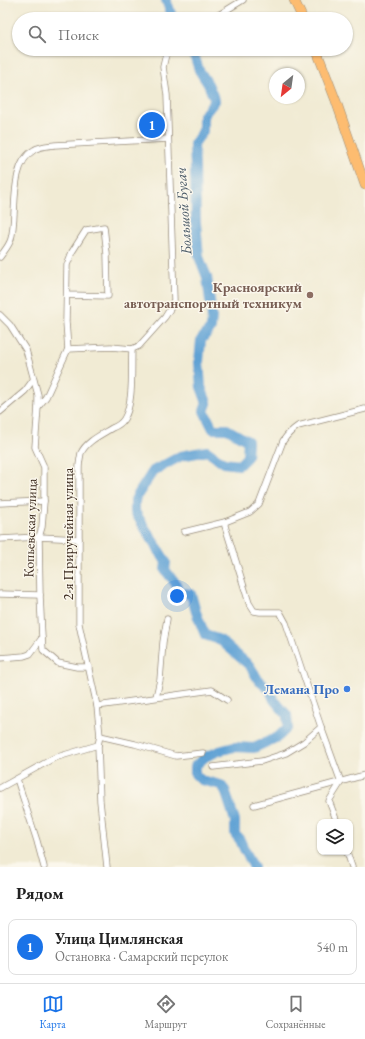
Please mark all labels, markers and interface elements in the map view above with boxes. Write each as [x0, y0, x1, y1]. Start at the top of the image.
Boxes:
search box [12, 12, 353, 56]
icon: search [26, 23, 48, 45]
text: Поиск [58, 25, 99, 44]
north arrow [269, 68, 305, 104]
pin: 1 [139, 110, 165, 140]
water label: Большой Бугач [170, 166, 196, 257]
place label: Красноярский автотранспортный техникум [124, 278, 303, 312]
marker: Красноярский автотранспортный техникум [305, 290, 315, 300]
street label: 2-я Приручейная улица [59, 467, 77, 600]
street label: Копьевская улица [19, 478, 41, 578]
your location [167, 586, 187, 606]
place label: Лемана Про [264, 680, 339, 698]
marker: Лемана Про [342, 684, 352, 694]
map controls [317, 819, 353, 855]
button: layers [317, 819, 353, 855]
text: Рядом [16, 882, 64, 904]
text: Улица Цимлянская [55, 929, 183, 948]
text: 1 [27, 939, 33, 956]
text: 540 m [317, 939, 348, 956]
text: Остановка · Самарский переулок [55, 948, 228, 965]
tab: Карта [39, 993, 66, 1031]
tab: Маршрут [145, 993, 187, 1031]
tab: Сохранённые [266, 993, 326, 1031]

